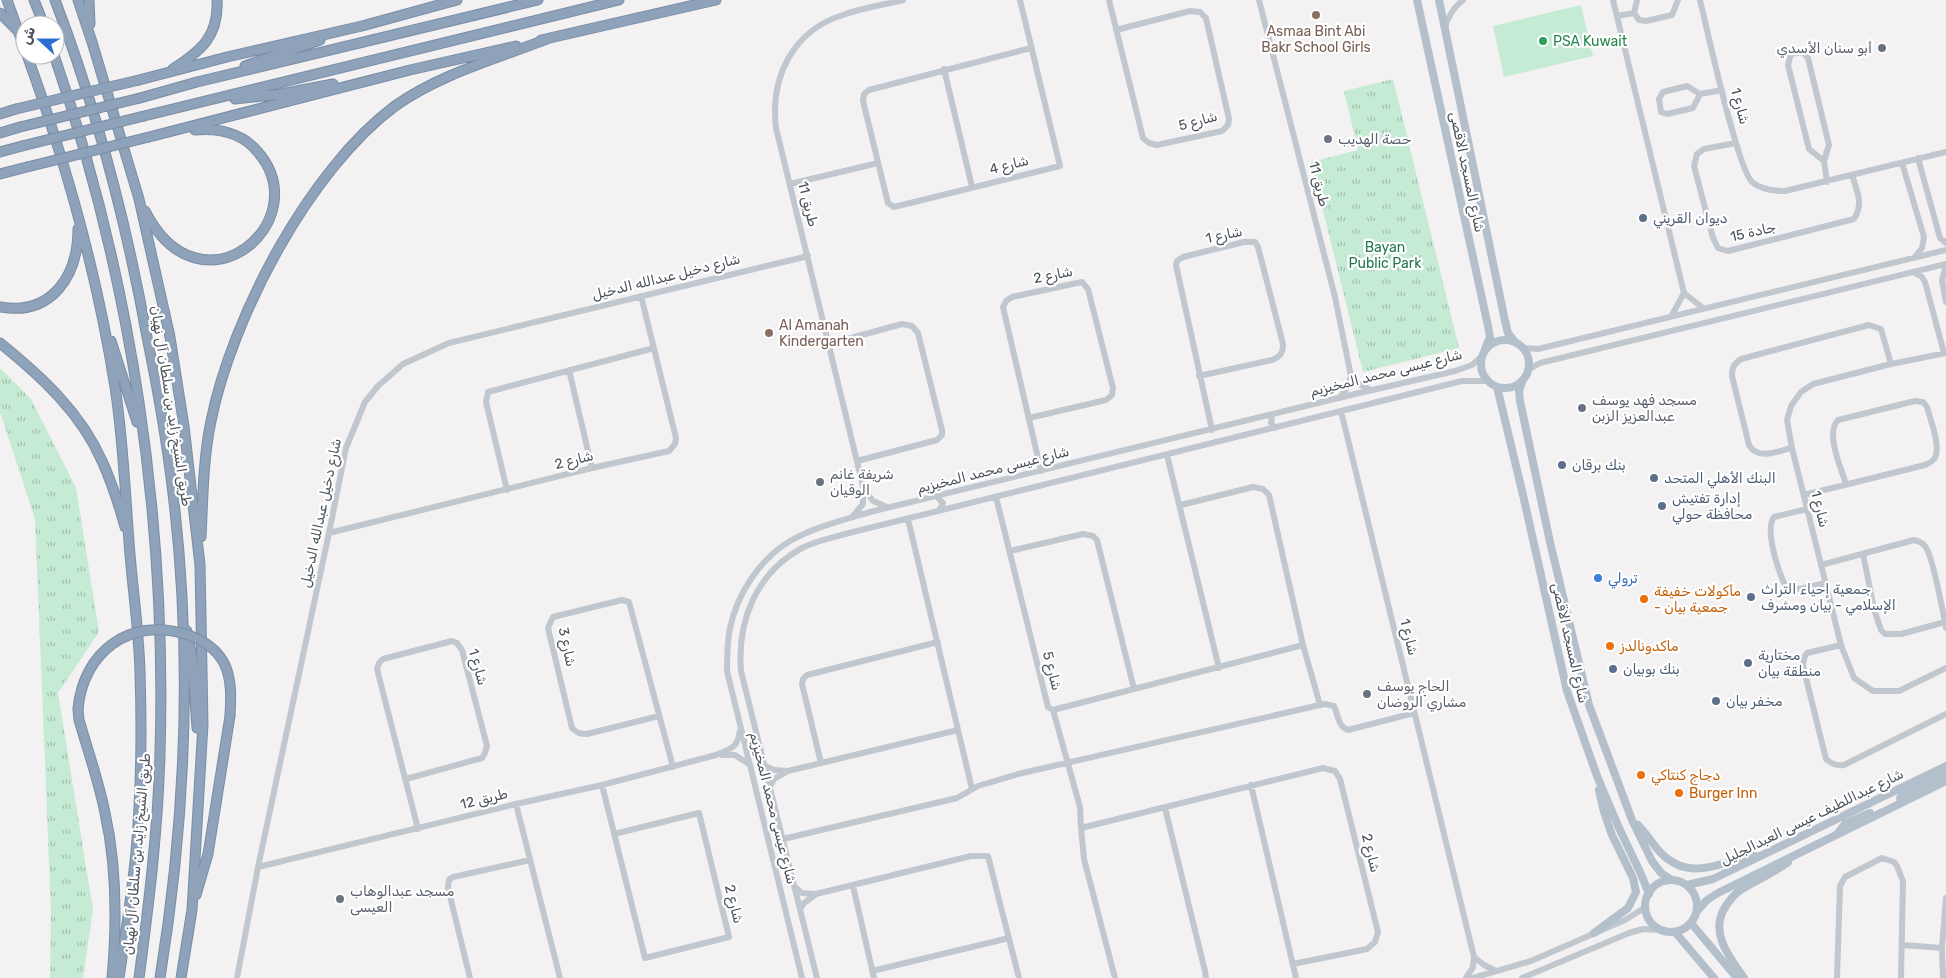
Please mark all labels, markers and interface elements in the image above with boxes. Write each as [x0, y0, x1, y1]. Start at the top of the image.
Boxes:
marker: Asmaa Bint Abi Bakr School Girls [1310, 9, 1322, 21]
north arrow [15, 15, 65, 65]
place label: Asmaa Bint Abi Bakr School Girls [1261, 23, 1371, 56]
text: ش [17, 24, 40, 47]
place label: PSA Kuwait [1553, 33, 1628, 50]
marker: PSA Kuwait [1537, 35, 1549, 47]
place label: أبو سنان الأسدي [1777, 40, 1872, 58]
marker: أبو سنان الأسدي [1876, 42, 1888, 54]
street label: شارع 1 [1725, 86, 1753, 127]
street label: شارع 5 [1177, 108, 1220, 136]
street label: شارع المسجد الاقصى [1444, 110, 1488, 234]
place label: حصة الهديب [1338, 131, 1412, 148]
marker: حصة الهديب [1322, 133, 1334, 145]
street label: شارع 4 [988, 152, 1031, 180]
street label: طريق 11 [1305, 160, 1333, 209]
street label: طريق 11 [794, 180, 822, 229]
place label: ديوان القريني [1653, 210, 1728, 229]
marker: ديوان القريني [1637, 212, 1649, 224]
street label: جادة 15 [1729, 218, 1778, 245]
street label: شارع 1 [1204, 223, 1244, 249]
park label: Bayan Public Park [1349, 239, 1422, 272]
street label: شارع دخيل عبدالله الدخيل [590, 250, 742, 306]
street label: شارع 2 [1032, 263, 1074, 289]
street label: طريق الشيخ زايد بن سلطان آل نهيان [145, 304, 195, 508]
place label: Al Amanah Kindergarten [779, 317, 864, 350]
marker: Al Amanah Kindergarten [763, 327, 775, 339]
street label: شارع عيسى محمد المخيزيم [1308, 346, 1464, 402]
place label: مسجد فهد يوسف عبدالعزيز الزبن [1592, 392, 1697, 425]
marker: مسجد فهد يوسف عبدالعزيز الزبن [1576, 402, 1588, 414]
street label: شارع دخيل عبدالله الدخيل [297, 437, 347, 590]
street label: شارع عيسى محمد المخيزيم [915, 443, 1071, 499]
street label: شارع 2 [553, 447, 596, 475]
place label: بنك برقان [1572, 457, 1626, 474]
marker: بنك برقان [1556, 459, 1568, 471]
place label: شريفة غانم الوقيان [830, 466, 894, 499]
place label: البنك الأهلي المتحد [1664, 470, 1776, 489]
marker: البنك الأهلي المتحد [1648, 472, 1660, 484]
marker: شريفة غانم الوقيان [814, 476, 826, 488]
street label: شارع 1 [1805, 489, 1833, 530]
place label: إدارة تفتيش محافظة حولي [1672, 490, 1752, 525]
marker: إدارة تفتيش محافظة حولي [1656, 500, 1668, 512]
place label: ترولي [1608, 570, 1638, 589]
marker: ترولي [1592, 572, 1604, 584]
street label: شارع المسجد الاقصى [1546, 581, 1592, 705]
place label: جمعية إحياء التراث الإسلامي - بيان ومشرف [1761, 581, 1896, 616]
place label: مأكولات خفيفة - جمعية بيان [1654, 583, 1741, 616]
marker: جمعية إحياء التراث الإسلامي - بيان ومشرف [1745, 591, 1757, 603]
marker: مأكولات خفيفة - جمعية بيان [1638, 593, 1650, 605]
street label: شارع 1 [1394, 617, 1422, 658]
street label: شارع 3 [553, 626, 579, 669]
place label: ماكدونالدز [1619, 638, 1679, 655]
marker: ماكدونالدز [1604, 640, 1616, 652]
street label: شارع 1 [463, 647, 491, 688]
place label: مختارية منطقة بيان [1758, 647, 1821, 680]
street label: شارع 5 [1037, 650, 1065, 693]
marker: مختارية منطقة بيان [1742, 657, 1754, 669]
place label: بنك بوبيان [1623, 661, 1680, 678]
marker: بنك بوبيان [1607, 663, 1619, 675]
place label: الحاج يوسف مشاري الروضان [1377, 678, 1467, 712]
marker: الحاج يوسف مشاري الروضان [1361, 688, 1373, 700]
place label: مخفر بيان [1726, 693, 1783, 710]
marker: مخفر بيان [1710, 695, 1722, 707]
street label: شارع عيسى محمد المخيزيم [744, 730, 800, 886]
street label: طريق الشيخ زايد بن سلطان آل نهيان [120, 752, 156, 956]
street label: شارع عبداللطيف عيسى العبدالجليل [1718, 765, 1907, 871]
place label: دجاج كنتاكي [1651, 767, 1720, 786]
marker: دجاج كنتاكي [1635, 769, 1647, 781]
street label: طريق 12 [458, 785, 510, 813]
place label: Burger Inn [1689, 785, 1757, 802]
marker: Burger Inn [1673, 787, 1685, 799]
street label: شارع 2 [1356, 832, 1384, 875]
place label: مسجد عبدالوهاب العيسى [350, 883, 454, 916]
street label: شارع 2 [719, 883, 747, 926]
marker: مسجد عبدالوهاب العيسى [334, 893, 346, 905]

